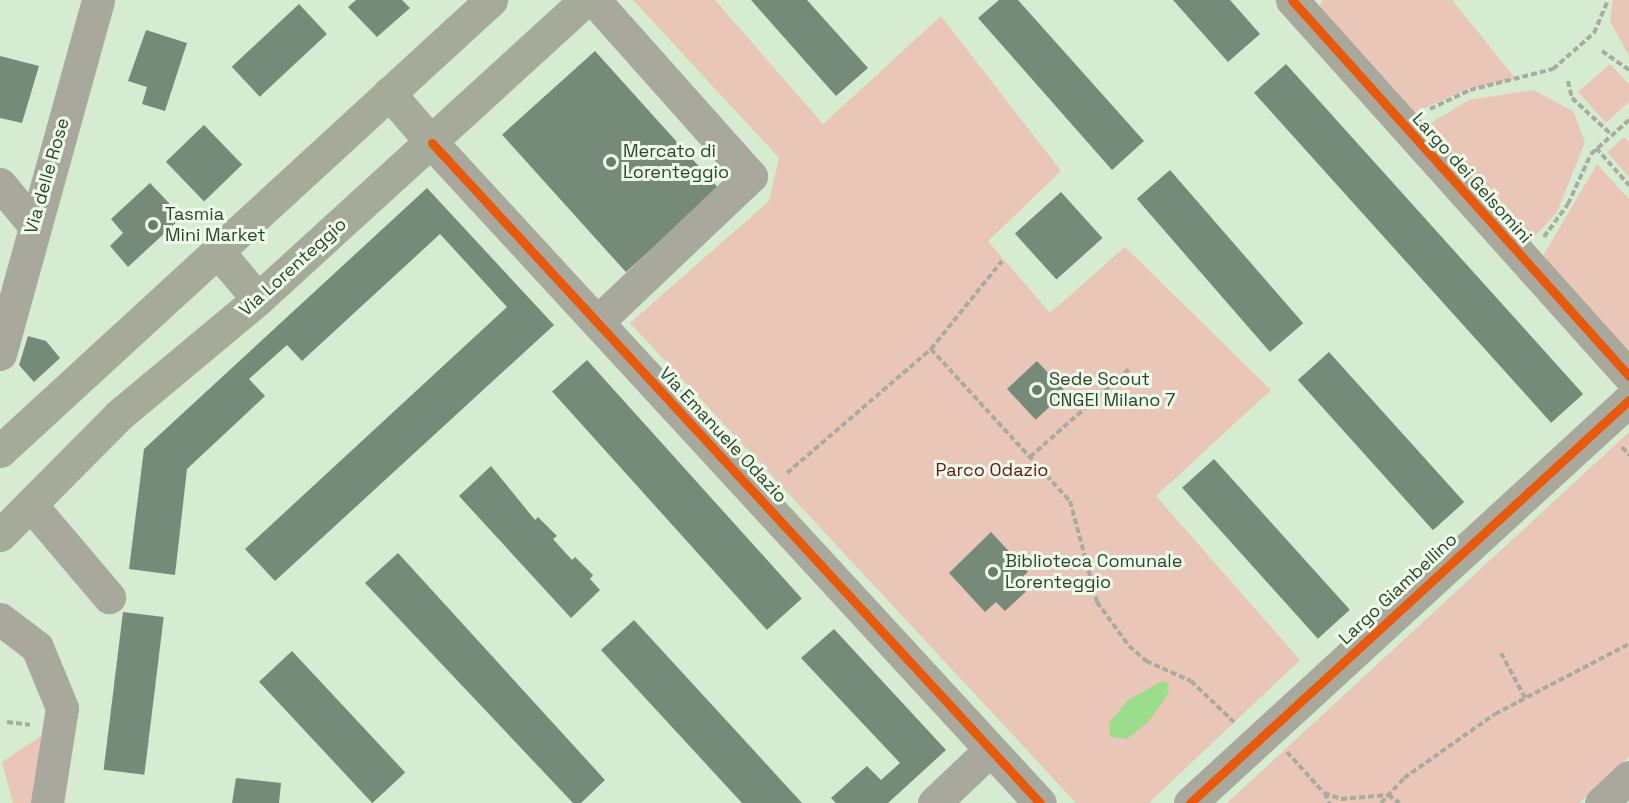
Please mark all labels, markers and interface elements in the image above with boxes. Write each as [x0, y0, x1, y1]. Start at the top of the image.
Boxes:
street label: Largo dei Gelsomini [1408, 108, 1536, 248]
street label: Via delle Rose [20, 116, 74, 236]
place label: Mercato di Lorenteggio [623, 141, 729, 184]
marker: Mercato di Lorenteggio [604, 155, 618, 169]
place label: Tasmia Mini Market [165, 204, 266, 246]
street label: Via Lorenteggio [235, 213, 351, 321]
marker: Tasmia Mini Market [146, 218, 160, 232]
street label: Via Emanuele Odazio [655, 363, 791, 507]
place label: Sede Scout CNGEI Milano 7 [1049, 369, 1175, 412]
marker: Sede Scout CNGEI Milano 7 [1030, 383, 1044, 397]
park label: Parco Odazio [936, 459, 1048, 481]
street label: Largo Giambellino [1334, 529, 1462, 649]
place label: Biblioteca Comunale Lorenteggio [1005, 551, 1182, 594]
marker: Biblioteca Comunale Lorenteggio [986, 565, 1000, 579]

